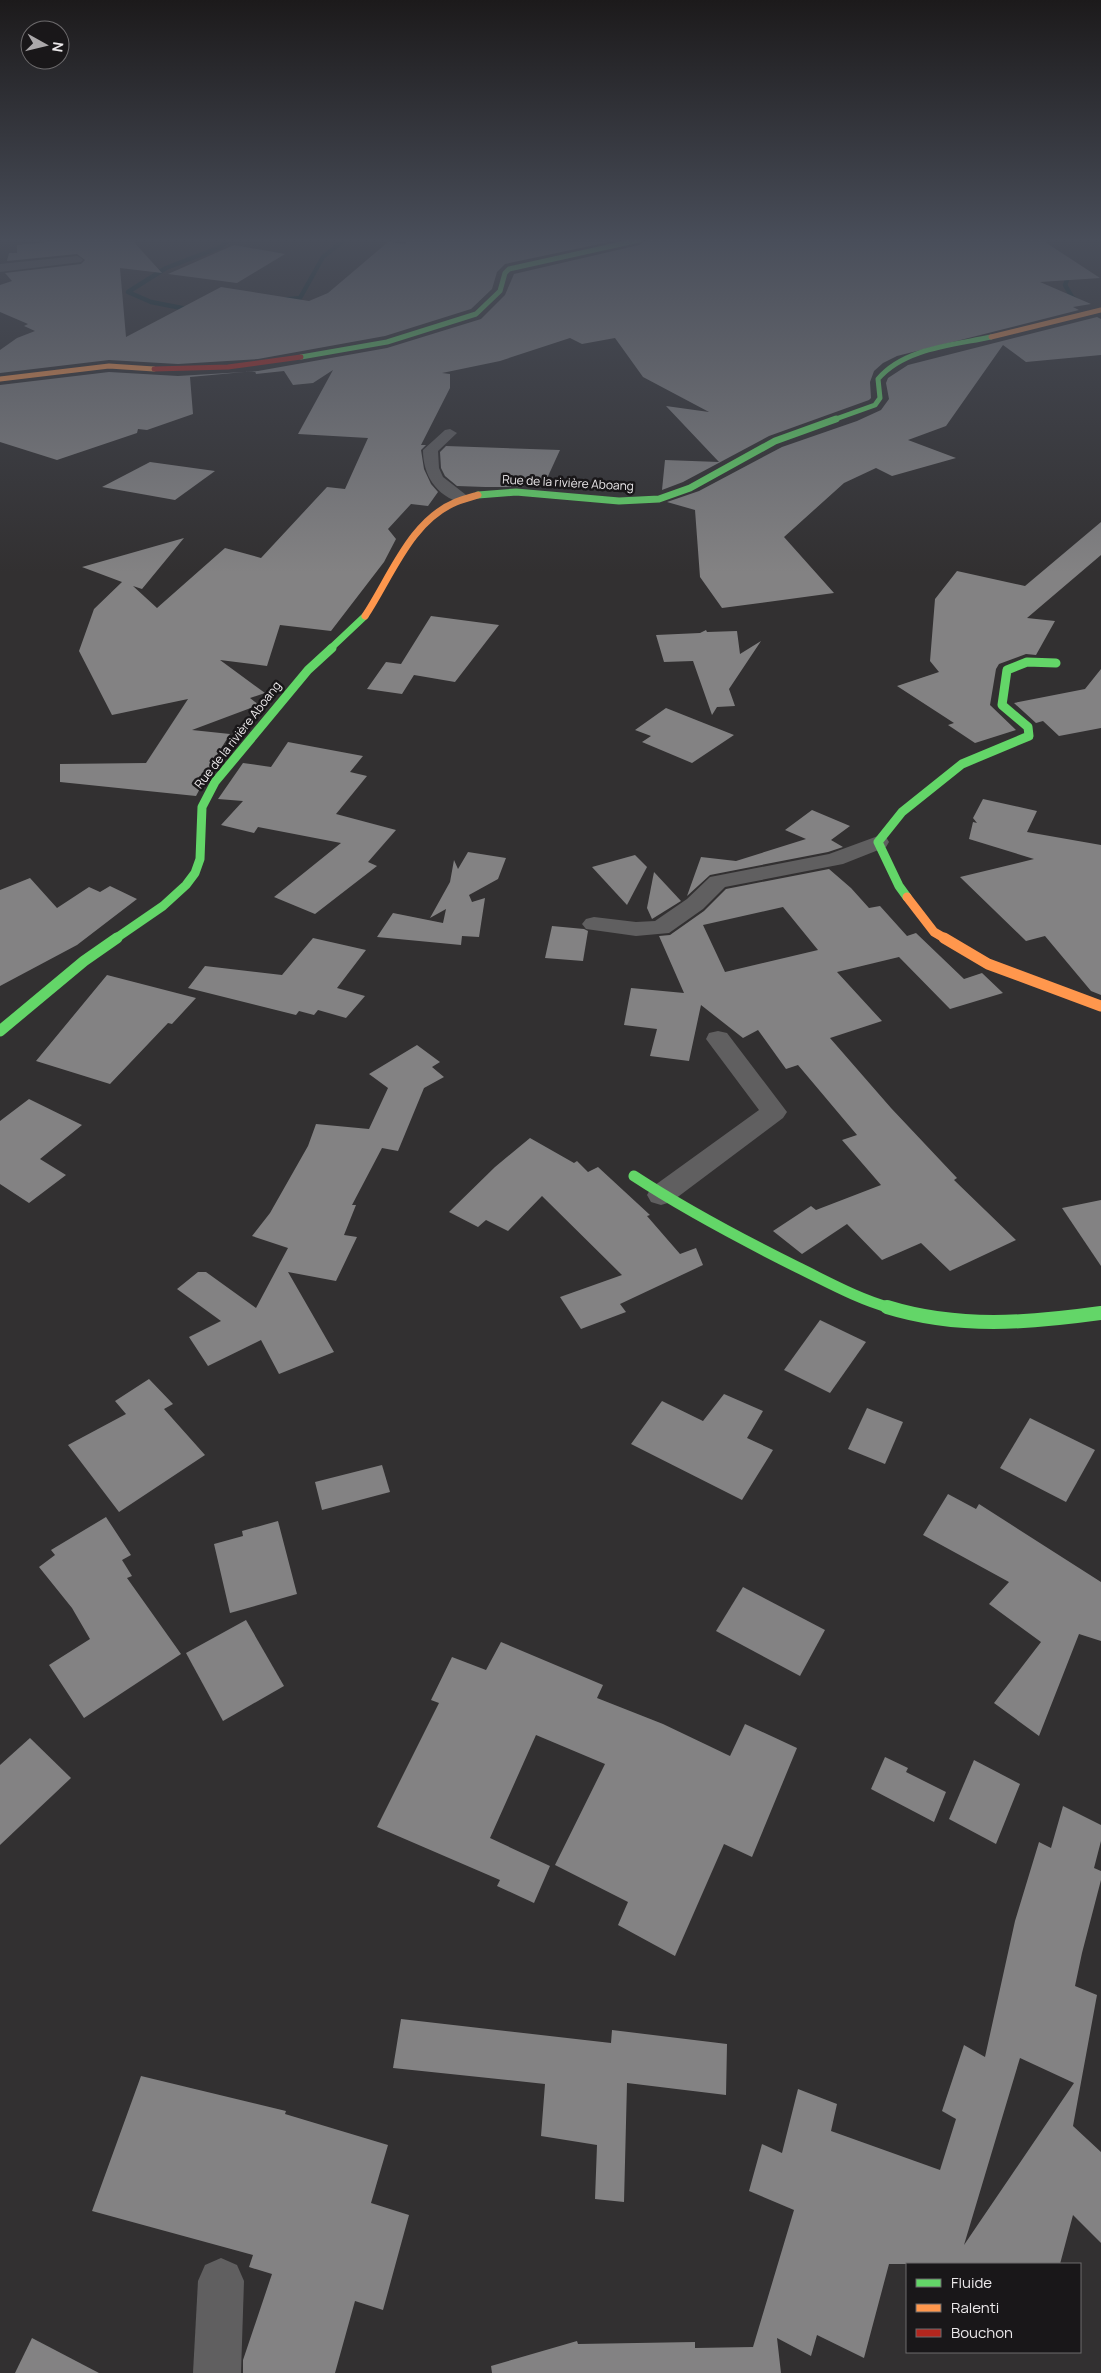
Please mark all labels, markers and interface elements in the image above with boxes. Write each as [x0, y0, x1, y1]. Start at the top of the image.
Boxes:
north arrow [20, 20, 70, 70]
text: N [48, 41, 68, 53]
street label: Rue de la rivière Aboang [502, 471, 634, 494]
street label: Rue de la rivière Aboang [190, 677, 285, 792]
legend [906, 2263, 1081, 2353]
text: Fluide [951, 2272, 992, 2293]
text: Ralenti [951, 2297, 999, 2318]
text: Bouchon [951, 2322, 1013, 2343]

